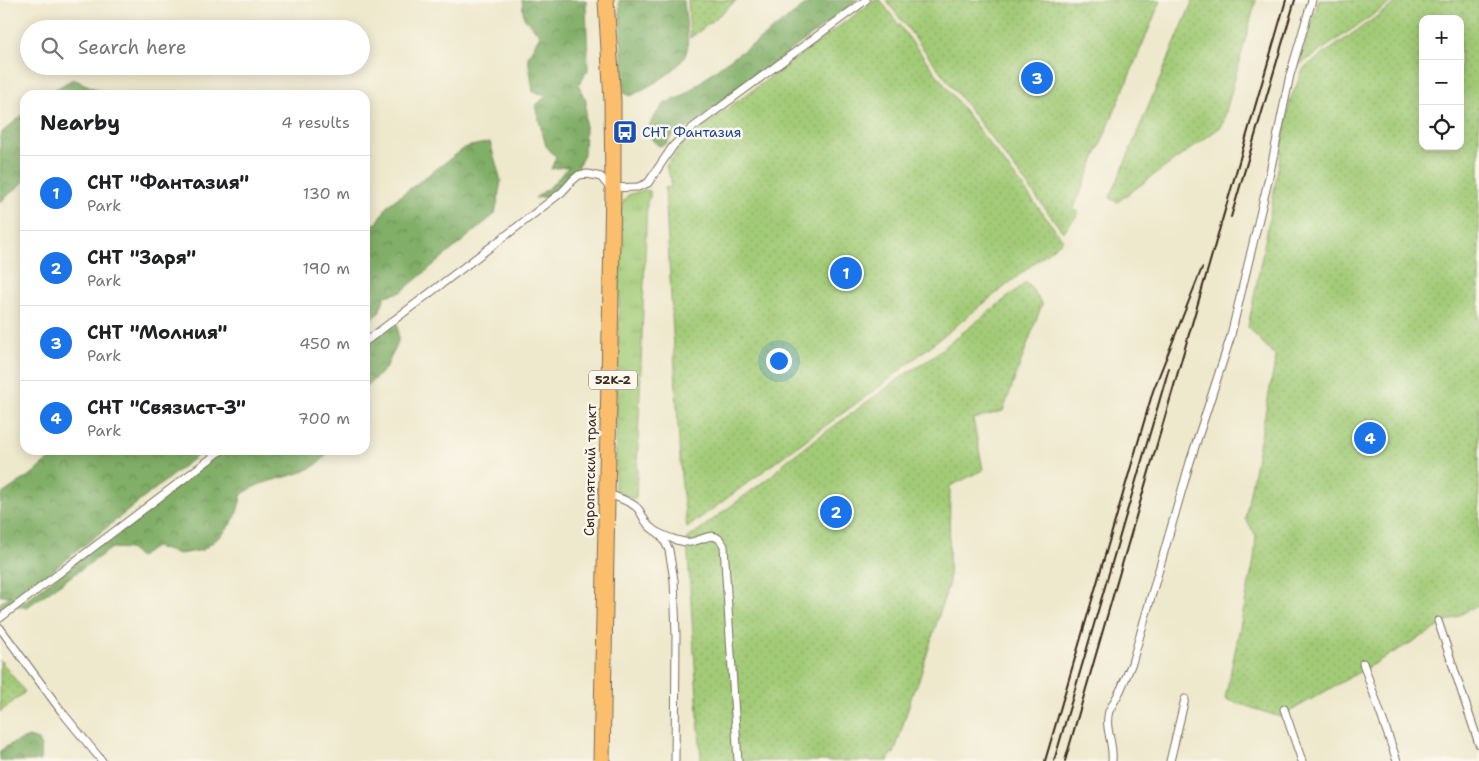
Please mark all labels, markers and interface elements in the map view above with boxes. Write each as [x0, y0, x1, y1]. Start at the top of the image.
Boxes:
map controls [1419, 15, 1464, 150]
button: + [1419, 15, 1464, 60]
search box [20, 20, 370, 75]
icon: search [38, 34, 66, 62]
text: Search here [78, 35, 187, 60]
pin: 3 [1021, 59, 1053, 97]
button: − [1419, 60, 1464, 105]
button: locate [1419, 105, 1464, 150]
text: Nearby [40, 109, 120, 137]
text: 4 results [281, 112, 350, 133]
bus stop icon: СНТ Фантазия [612, 119, 638, 145]
place label: СНТ Фантазия [642, 123, 742, 141]
text: СНТ "Фантазия" [87, 170, 249, 195]
text: 1 [52, 183, 60, 204]
text: 130 m [303, 183, 350, 204]
text: Park [87, 195, 121, 216]
text: СНТ "Заря" [87, 245, 196, 270]
pin: 1 [830, 254, 862, 292]
text: 2 [50, 258, 62, 279]
text: 190 m [303, 258, 350, 279]
text: Park [87, 270, 121, 291]
text: СНТ "Молния" [87, 320, 227, 345]
text: 3 [50, 333, 62, 354]
text: 450 m [299, 333, 350, 354]
text: Park [87, 345, 121, 366]
your location [766, 348, 792, 374]
road number: 52К-2 [589, 370, 637, 390]
text: СНТ "Связист-3" [87, 395, 246, 420]
street label: Сыропятский тракт [580, 403, 600, 536]
text: 4 [50, 408, 62, 429]
text: 700 m [298, 408, 350, 429]
pin: 4 [1354, 419, 1386, 457]
text: Park [87, 420, 121, 441]
pin: 2 [820, 493, 852, 531]

